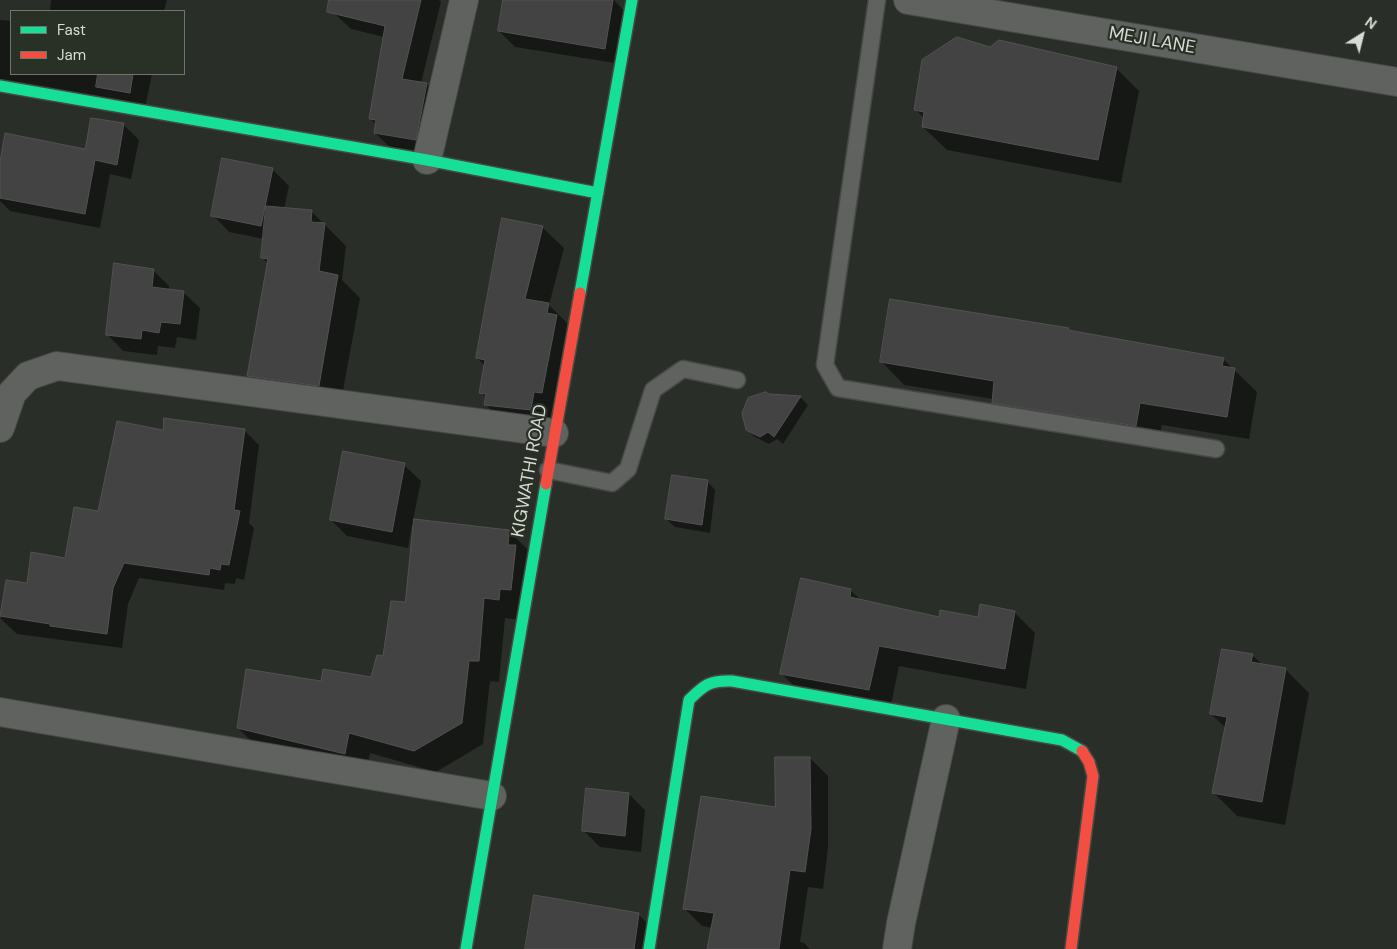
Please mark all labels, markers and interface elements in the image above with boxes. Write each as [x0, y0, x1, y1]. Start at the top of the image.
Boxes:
legend [10, 10, 185, 75]
north arrow [1337, 10, 1387, 60]
text: N [1361, 13, 1380, 33]
text: Fast [57, 20, 86, 40]
street label: MEJI LANE [1107, 23, 1197, 59]
text: Jam [57, 45, 86, 65]
street label: KIGWATHI ROAD [508, 403, 552, 539]

